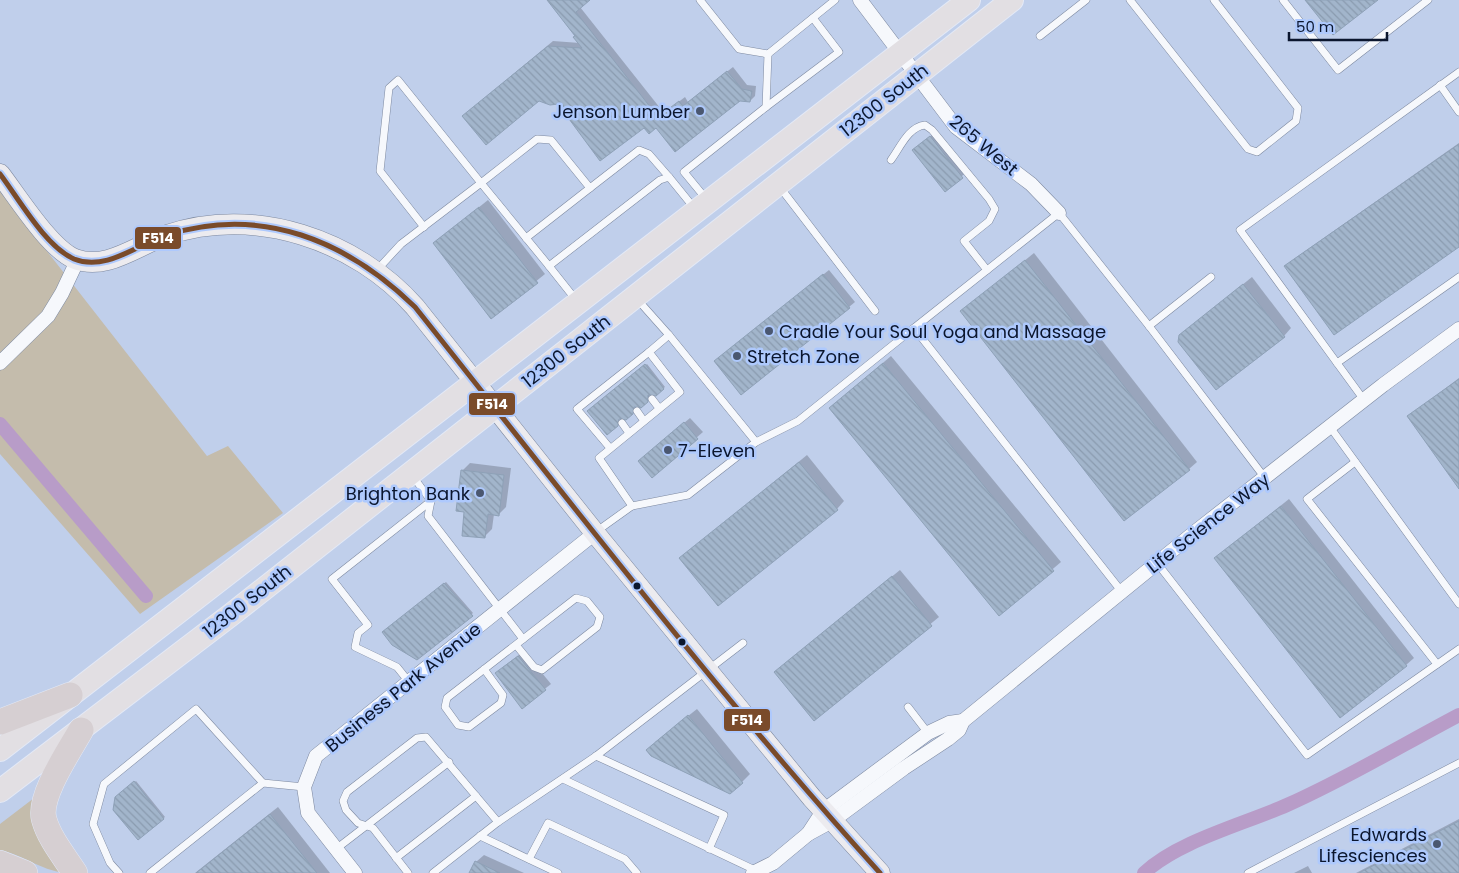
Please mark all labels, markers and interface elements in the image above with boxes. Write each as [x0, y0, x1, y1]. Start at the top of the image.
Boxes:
scale bar [1289, 10, 1386, 42]
text: 50 m [1296, 16, 1334, 37]
street label: 12300 South [835, 58, 933, 142]
place label: Jenson Lumber [553, 99, 690, 124]
marker: Jenson Lumber [694, 105, 706, 117]
street label: 265 West [944, 109, 1024, 181]
line badge: F514 [134, 226, 182, 250]
text: F514 [142, 228, 174, 248]
street label: 12300 South [517, 309, 615, 393]
place label: Cradle Your Soul Yoga and Massage [779, 319, 1106, 344]
marker: Cradle Your Soul Yoga and Massage [763, 325, 775, 337]
place label: Stretch Zone [747, 344, 860, 369]
marker: Stretch Zone [731, 350, 743, 362]
line badge: F514 [468, 392, 516, 416]
text: F514 [476, 394, 508, 414]
place label: 7-Eleven [678, 438, 755, 463]
marker: 7-Eleven [662, 444, 674, 456]
street label: Life Science Way [1141, 467, 1275, 579]
place label: Brighton Bank [346, 481, 471, 506]
marker: Brighton Bank [474, 487, 486, 499]
street label: 12300 South [198, 559, 296, 643]
unlabelled marker [632, 581, 642, 591]
street label: Business Park Avenue [320, 616, 486, 758]
unlabelled marker [677, 637, 687, 647]
line badge: F514 [723, 708, 771, 732]
text: F514 [731, 710, 763, 730]
place label: Edwards Lifesciences [1319, 822, 1427, 868]
marker: Edwards Lifesciences [1431, 838, 1443, 850]

